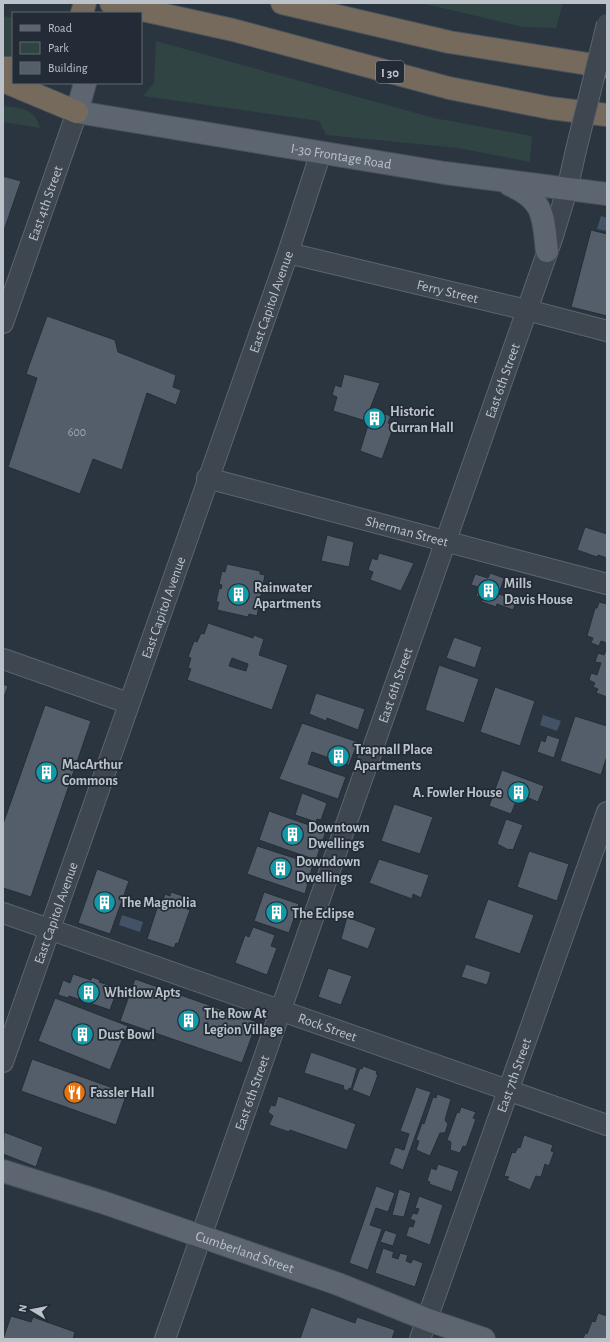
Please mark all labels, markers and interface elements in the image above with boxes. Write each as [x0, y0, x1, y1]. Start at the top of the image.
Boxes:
legend [12, 12, 142, 84]
text: Road [48, 22, 72, 34]
text: Park [48, 42, 69, 54]
road number: I 30 [376, 61, 404, 83]
text: Building [48, 62, 88, 74]
street label: I-30 Frontage Road [290, 142, 392, 172]
street label: East 4th Street [26, 164, 66, 243]
street label: East Capitol Avenue [247, 249, 296, 355]
street label: Ferry Street [415, 278, 480, 306]
street label: East 6th Street [483, 341, 523, 420]
place label: Historic Curran Hall [390, 405, 454, 435]
building icon: Historic Curran Hall [361, 406, 387, 432]
house number: 600 [68, 426, 86, 438]
street label: Sherman Street [364, 514, 450, 550]
street label: East Capitol Avenue [140, 555, 188, 661]
place label: Mills Davis House [504, 577, 573, 607]
building icon: Mills Davis House [476, 578, 502, 604]
place label: Rainwater Apartments [254, 581, 321, 611]
building icon: Rainwater Apartments [226, 582, 252, 608]
street label: East 6th Street [376, 646, 416, 725]
place label: Trapnall Place Apartments [354, 743, 433, 773]
building icon: Trapnall Place Apartments [326, 744, 352, 770]
place label: MacArthur Commons [62, 758, 123, 788]
building icon: MacArthur Commons [34, 759, 60, 785]
building icon: A. Fowler House [505, 779, 531, 805]
place label: A. Fowler House [413, 786, 502, 800]
place label: Downtown Dwellings [308, 821, 370, 851]
building icon: Downtown Dwellings [279, 822, 305, 848]
place label: Downdown Dwellings [296, 855, 360, 885]
building icon: Downdown Dwellings [267, 856, 293, 882]
street label: East Capitol Avenue [32, 861, 81, 966]
building icon: The Magnolia [91, 889, 117, 915]
place label: The Magnolia [120, 896, 197, 910]
building icon: The Eclipse [264, 900, 290, 926]
place label: The Eclipse [292, 907, 354, 921]
building icon: Whitlow Apts [75, 979, 101, 1005]
place label: Whitlow Apts [104, 986, 180, 1000]
place label: The Row At Legion Village [204, 1007, 283, 1037]
building icon: The Row At Legion Village [176, 1008, 202, 1034]
street label: Rock Street [296, 1011, 359, 1045]
building icon: Dust Bowl [70, 1021, 96, 1047]
place label: Dust Bowl [98, 1028, 155, 1042]
street label: East 7th Street [495, 1036, 534, 1114]
street label: East 6th Street [233, 1053, 272, 1133]
restaurant icon: Fassler Hall [61, 1079, 87, 1105]
place label: Fassler Hall [90, 1086, 154, 1100]
street label: Cumberland Street [194, 1229, 296, 1276]
north arrow [12, 1290, 52, 1330]
text: N [17, 1304, 29, 1313]

